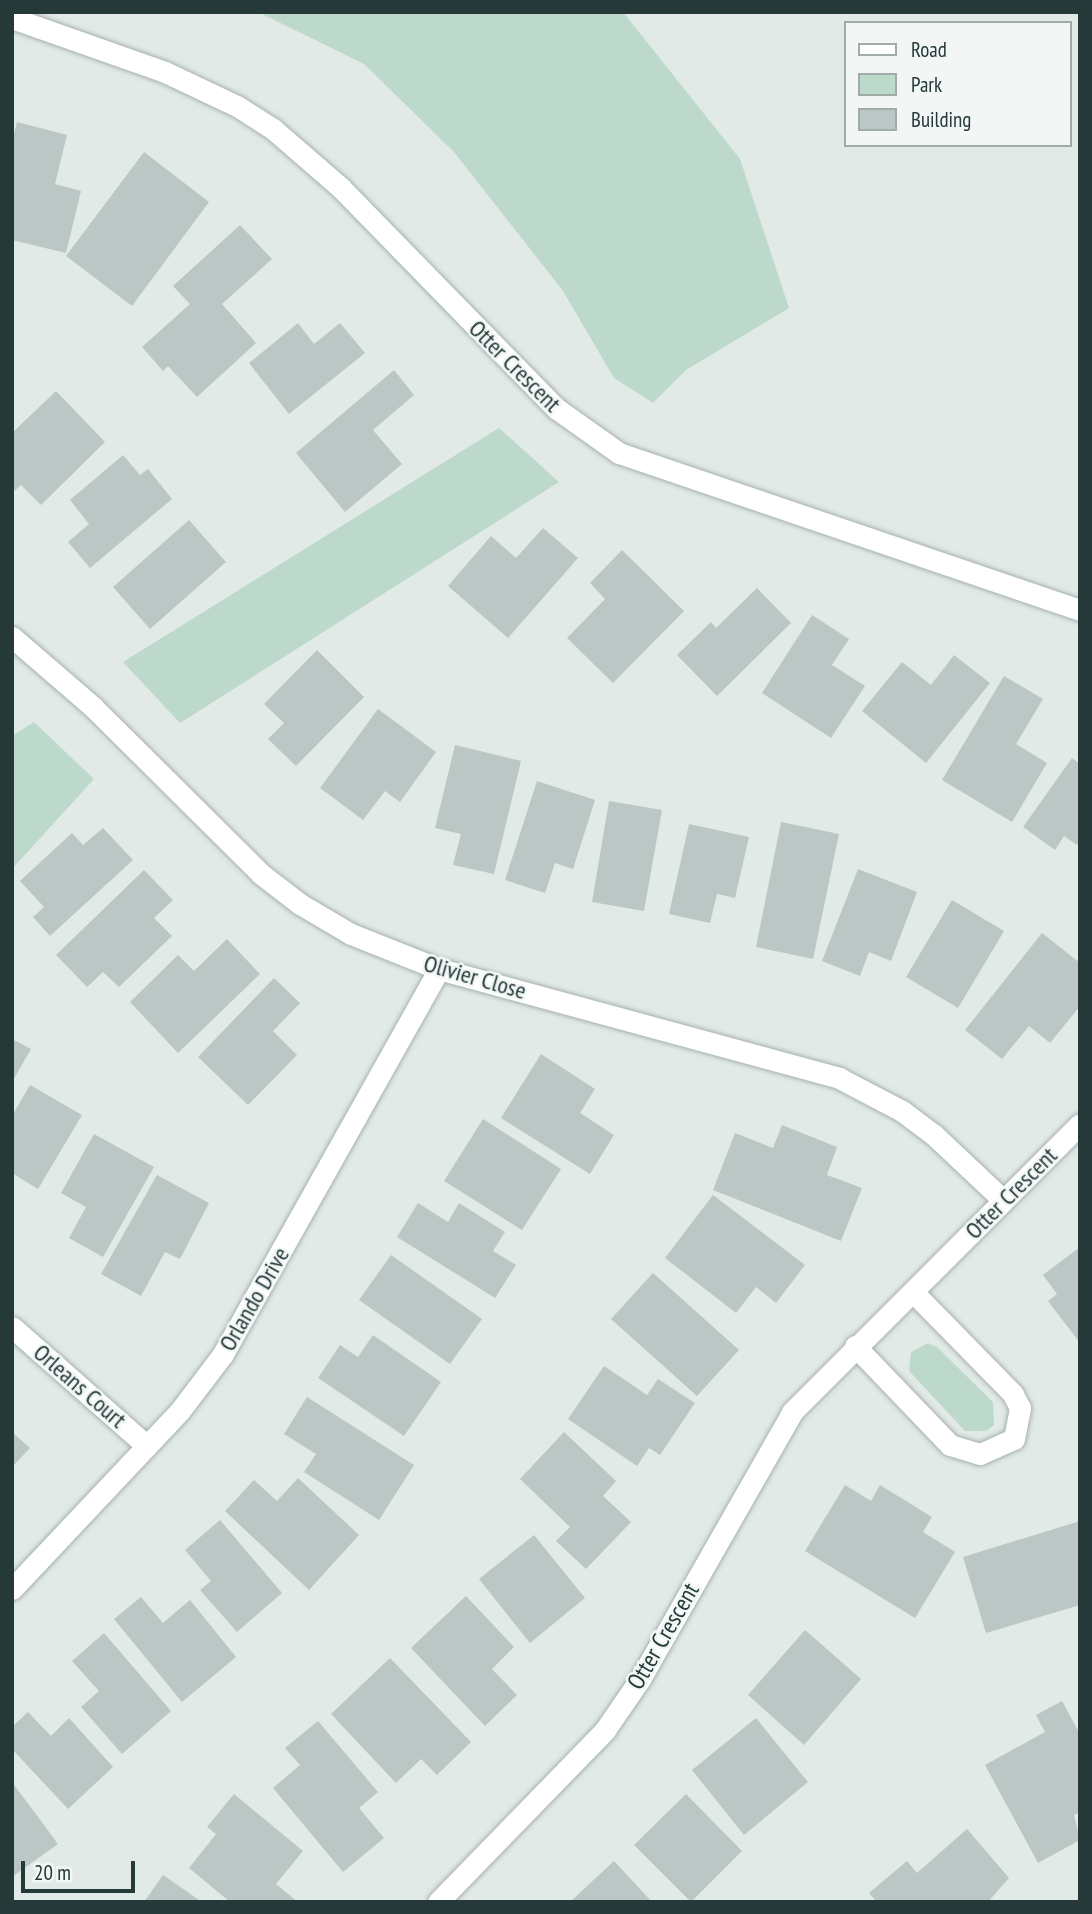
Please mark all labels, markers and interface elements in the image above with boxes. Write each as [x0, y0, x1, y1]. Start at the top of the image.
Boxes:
legend [844, 21, 1071, 147]
text: Road [911, 36, 947, 63]
text: Park [911, 71, 942, 98]
text: Building [911, 106, 971, 133]
street label: Otter Crescent [463, 314, 567, 418]
street label: Olivier Close [421, 949, 529, 1005]
street label: Otter Crescent [959, 1141, 1063, 1245]
street label: Orlando Drive [213, 1242, 295, 1356]
street label: Orleans Court [28, 1338, 132, 1434]
street label: Otter Crescent [621, 1578, 705, 1694]
scale bar [24, 1848, 138, 1892]
text: 20 m [34, 1859, 71, 1886]

